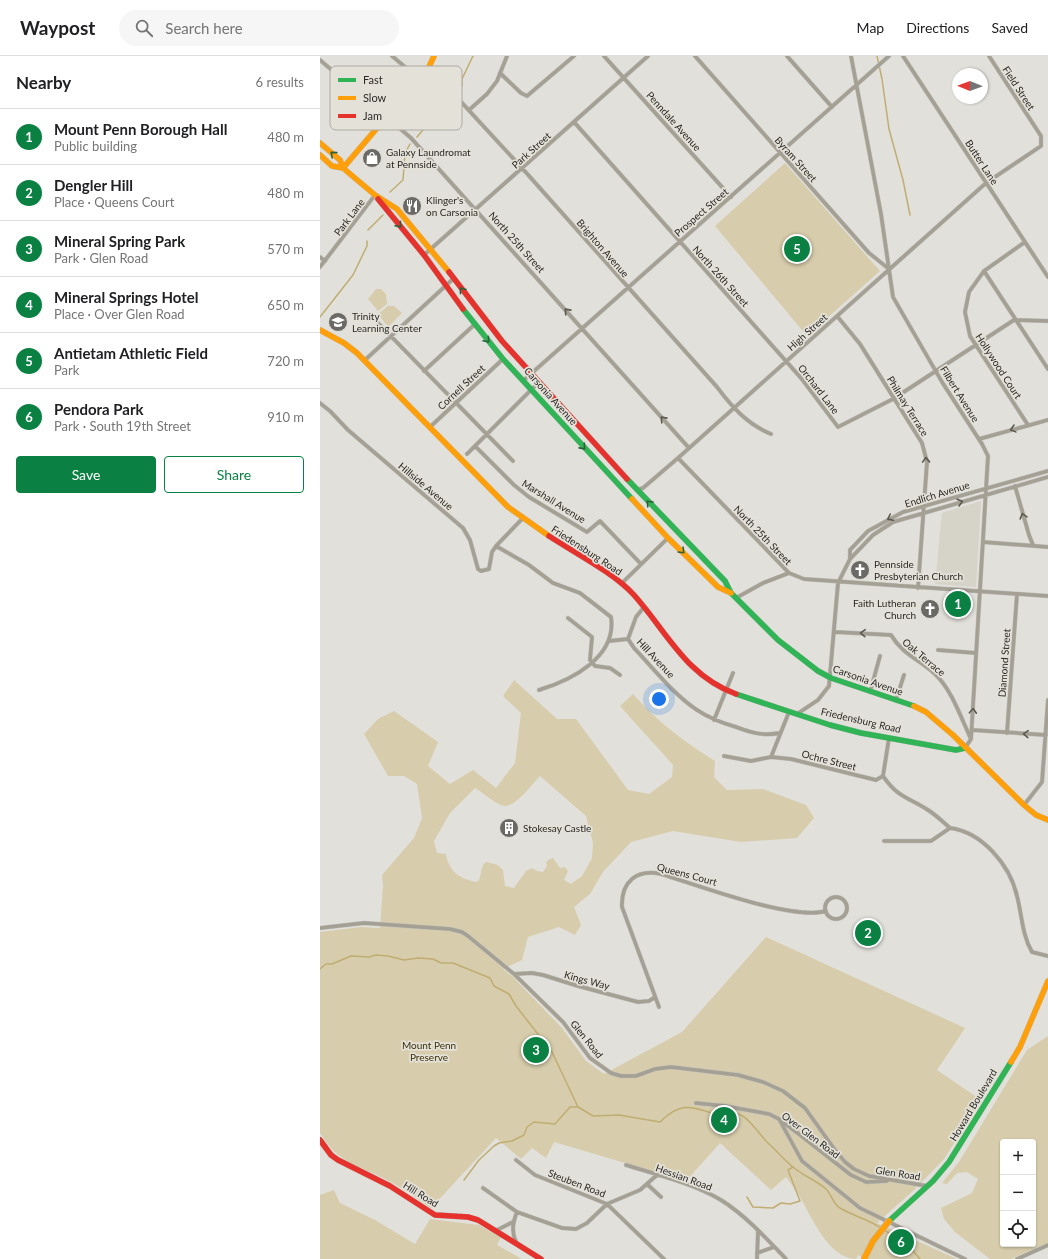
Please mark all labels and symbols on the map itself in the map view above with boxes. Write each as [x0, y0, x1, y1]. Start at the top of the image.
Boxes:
street label: Field Street [1000, 64, 1038, 113]
legend [330, 66, 462, 130]
north arrow [952, 68, 988, 104]
text: Fast [363, 73, 383, 86]
street label: Penndale Avenue [644, 89, 704, 153]
text: Slow [363, 91, 387, 104]
text: Jam [363, 109, 382, 122]
street label: Park Street [509, 129, 553, 171]
street label: Byram Street [772, 134, 820, 185]
street label: Butter Lane [963, 137, 1001, 187]
place label: Galaxy Laundromat at Pennside [386, 146, 471, 170]
shop icon: Galaxy Laundromat at Pennside [361, 147, 383, 169]
one-way arrow [330, 152, 338, 159]
street label: Prospect Street [672, 185, 731, 239]
place label: Klinger's on Carsonia [426, 194, 478, 218]
restaurant icon: Klinger's on Carsonia [401, 195, 423, 217]
street label: Park Lane [331, 196, 367, 238]
street label: North 25th Street [486, 209, 548, 275]
street label: Brighton Avenue [574, 216, 632, 280]
one-way arrow [395, 221, 402, 228]
pin: 5 [784, 234, 810, 264]
street label: North 26th Street [690, 243, 752, 309]
one-way arrow [459, 287, 466, 294]
one-way arrow [565, 308, 572, 316]
place label: Trinity Learning Center [352, 310, 422, 334]
school or university icon: Trinity Learning Center [327, 311, 349, 333]
street label: High Street [785, 311, 830, 353]
street label: Hollywood Court [973, 331, 1025, 401]
one-way arrow [482, 335, 489, 342]
street label: Cornell Street [435, 362, 487, 412]
street label: Orchard Lane [796, 362, 842, 416]
street label: Filbert Avenue [938, 364, 982, 424]
street label: Carsonia Avenue [522, 365, 580, 427]
street label: Philmay Terrace [885, 374, 931, 438]
one-way arrow [661, 416, 668, 423]
one-way arrow [1010, 425, 1017, 433]
one-way arrow [578, 442, 585, 449]
one-way arrow [922, 457, 930, 463]
street label: Hillside Avenue [396, 460, 456, 512]
street label: Marshall Avenue [520, 477, 588, 525]
street label: Endlich Avenue [903, 478, 971, 510]
one-way arrow [957, 498, 964, 507]
one-way arrow [646, 500, 654, 508]
street label: North 25th Street [732, 503, 795, 568]
one-way arrow [887, 513, 894, 521]
one-way arrow [1019, 513, 1028, 520]
street label: Friedensburg Road [549, 523, 625, 577]
one-way arrow [677, 546, 684, 554]
place label: Pennside Presbyterian Church [874, 558, 963, 582]
church icon: Pennside Presbyterian Church [849, 559, 871, 581]
pin: 1 [945, 589, 971, 619]
place label: Faith Lutheran Church [853, 597, 916, 621]
church icon: Faith Lutheran Church [919, 598, 941, 620]
street label: Diamond Street [996, 628, 1012, 698]
one-way arrow [860, 629, 866, 638]
street label: Hill Avenue [635, 636, 677, 680]
street label: Oak Terrace [900, 636, 948, 678]
street label: Carsonia Avenue [831, 662, 905, 698]
your location [649, 689, 669, 709]
street label: Friedensburg Road [820, 705, 902, 735]
one-way arrow [969, 708, 977, 714]
one-way arrow [1023, 729, 1030, 738]
street label: Ochre Street [800, 747, 858, 773]
building icon: Stokesay Castle [498, 817, 520, 839]
place label: Stokesay Castle [523, 822, 591, 834]
street label: Queens Court [656, 860, 719, 888]
pin: 2 [855, 918, 881, 948]
street label: Kings Way [563, 968, 612, 992]
street label: Glen Road [568, 1018, 606, 1060]
pin: 3 [523, 1035, 549, 1065]
park label: Mount Penn Preserve [402, 1039, 456, 1063]
street label: Howard Boulevard [947, 1067, 999, 1143]
pin: 4 [711, 1105, 737, 1135]
street label: Over Glen Road [780, 1109, 842, 1161]
street label: Hessian Road [654, 1161, 714, 1193]
street label: Glen Road [875, 1164, 921, 1182]
street label: Steuben Road [546, 1166, 608, 1200]
street label: Hill Road [401, 1178, 441, 1210]
pin: 6 [888, 1227, 914, 1257]

